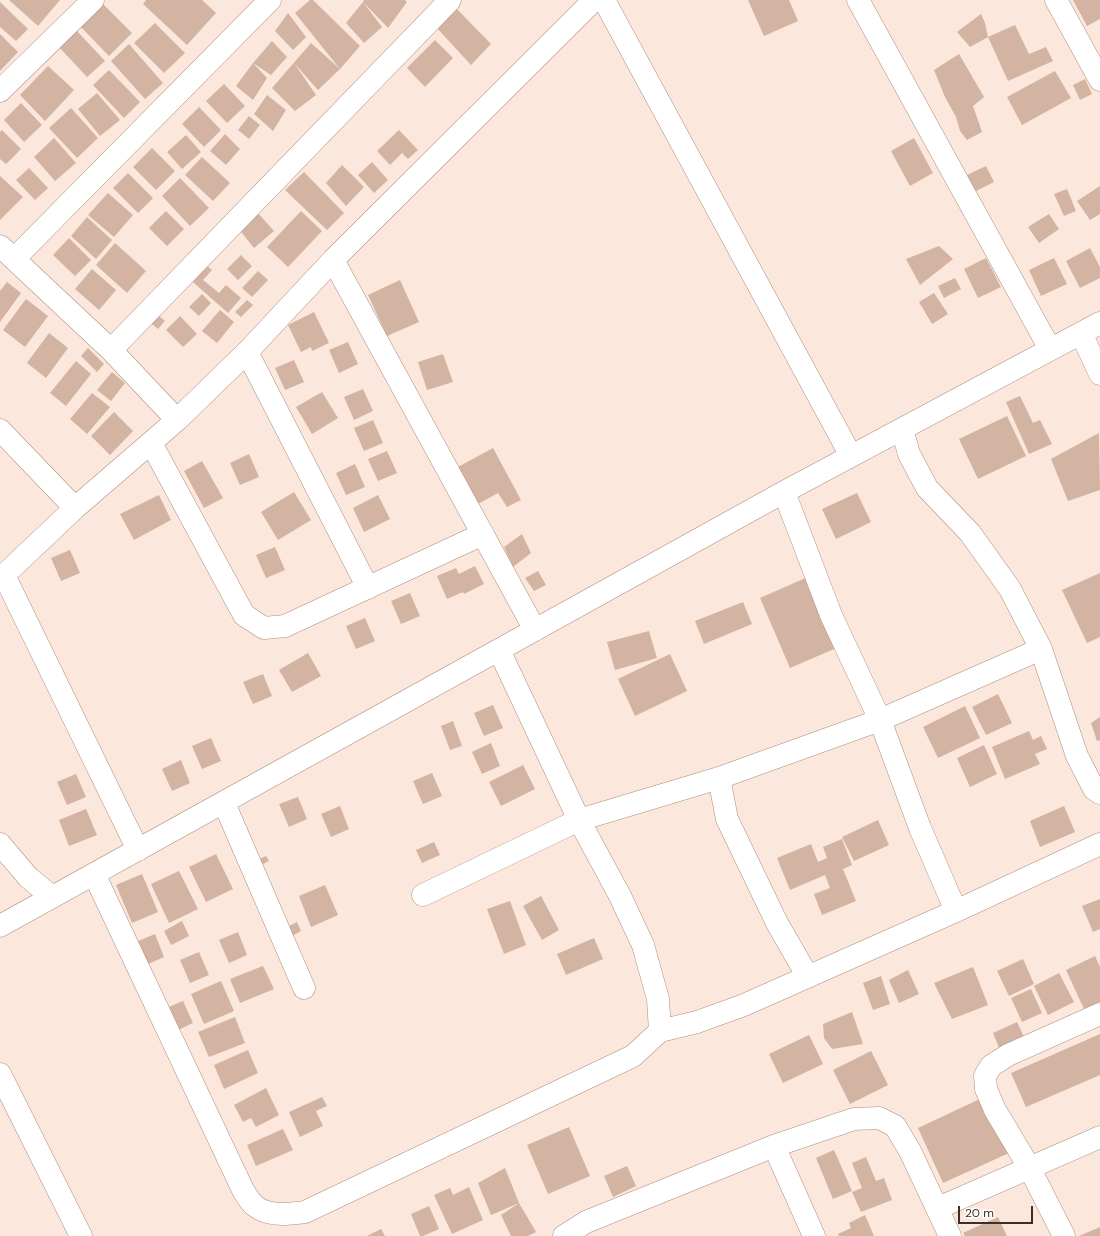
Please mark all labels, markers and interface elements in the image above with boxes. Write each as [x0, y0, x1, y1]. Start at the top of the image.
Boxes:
scale bar [960, 1198, 1035, 1224]
text: 20 m [965, 1205, 994, 1221]

